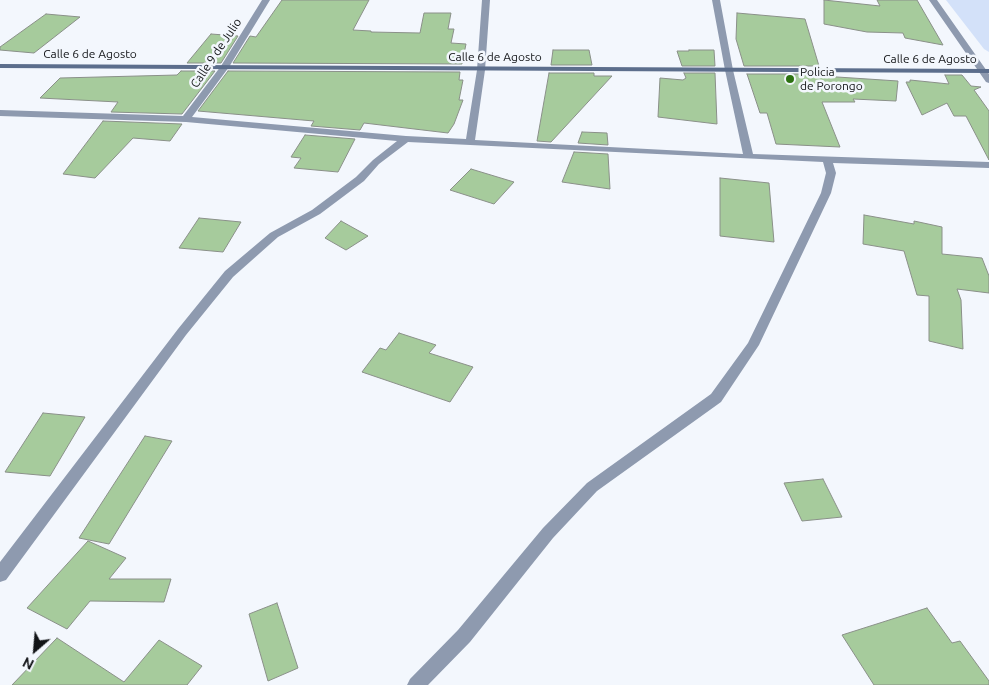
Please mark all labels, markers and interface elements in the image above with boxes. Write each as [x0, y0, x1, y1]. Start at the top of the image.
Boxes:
street label: Calle 9 de Julio [187, 15, 245, 91]
street label: Calle 6 de Agosto [43, 47, 137, 61]
street label: Calle 6 de Agosto [448, 50, 542, 64]
street label: Calle 6 de Agosto [883, 52, 977, 66]
place label: Policia de Porongo [800, 65, 863, 93]
marker: Policia de Porongo [784, 73, 796, 85]
north arrow [10, 625, 60, 675]
text: N [20, 654, 36, 673]

